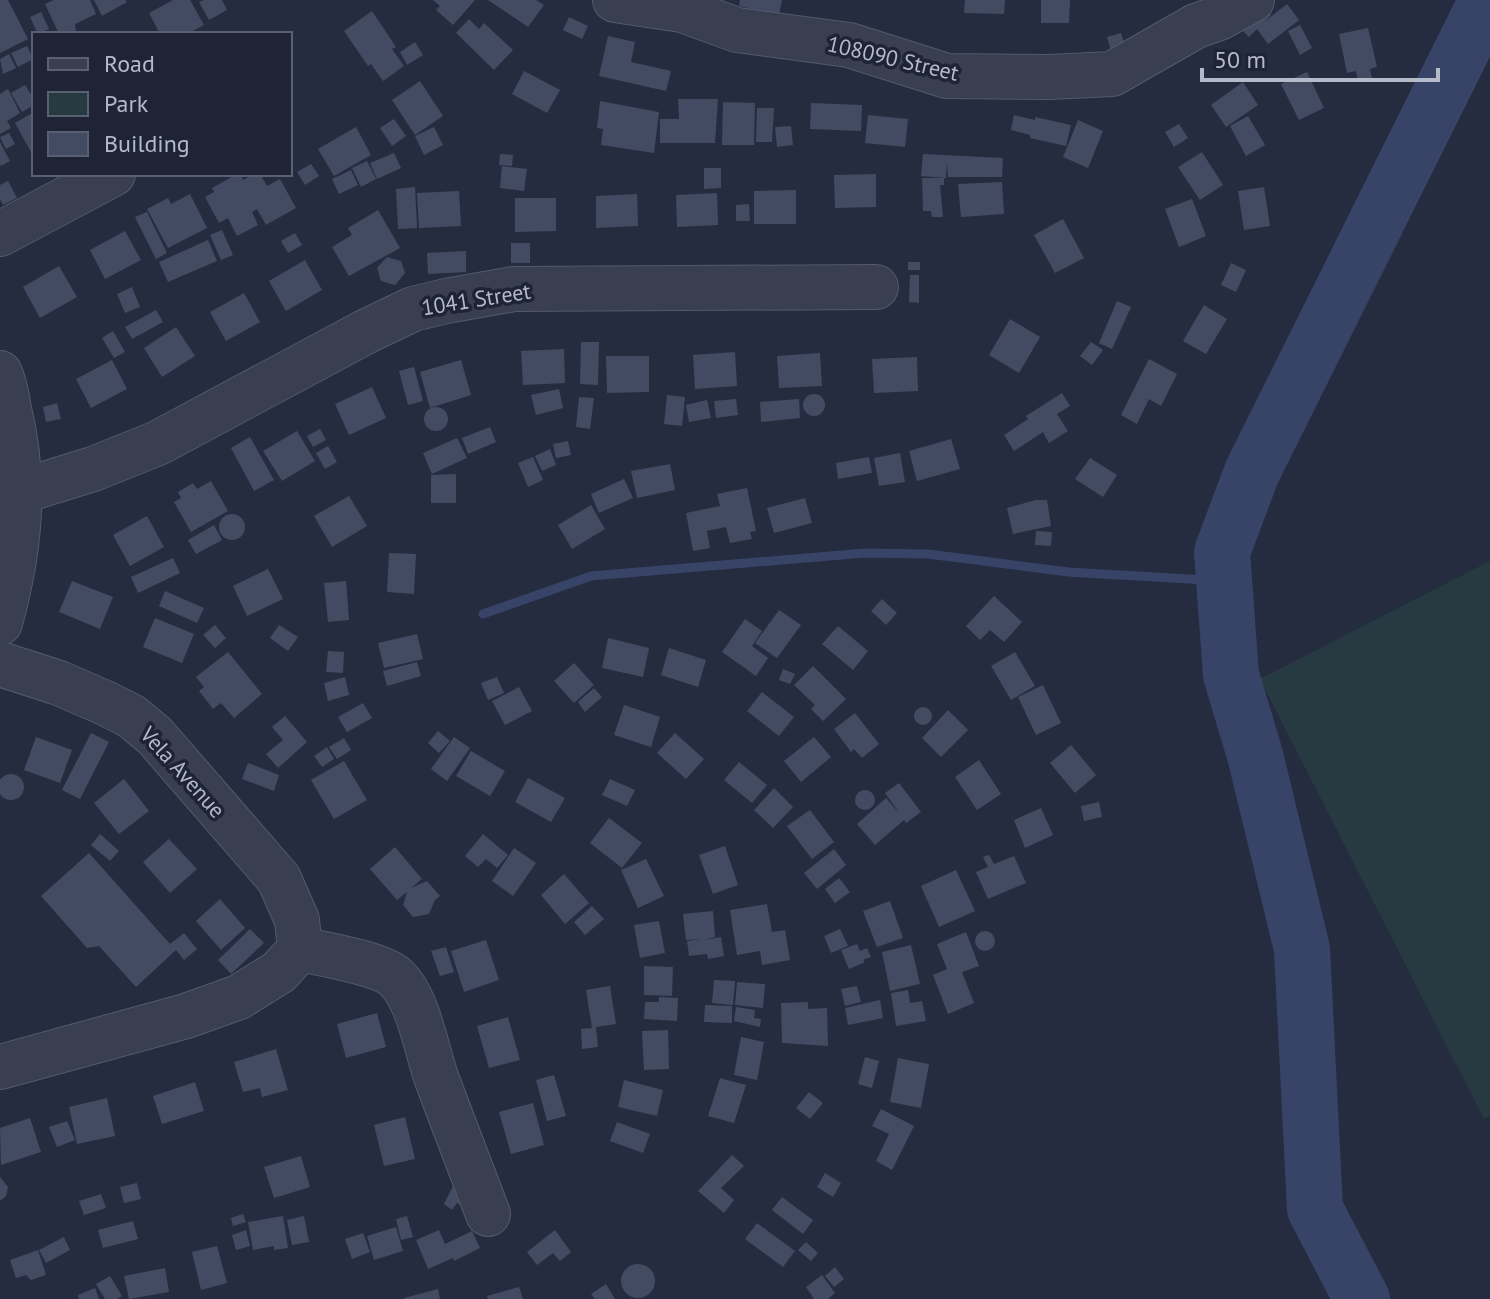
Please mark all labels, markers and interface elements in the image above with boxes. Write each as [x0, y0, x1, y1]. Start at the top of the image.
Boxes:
street label: 108090 Street [825, 29, 962, 87]
legend [32, 32, 292, 176]
scale bar [1202, 32, 1438, 82]
text: 50 m [1214, 44, 1266, 75]
text: Road [104, 48, 155, 79]
text: Park [104, 88, 149, 119]
text: Building [104, 128, 190, 159]
street label: 1041 Street [419, 276, 533, 321]
street label: Vela Avenue [134, 720, 231, 824]

